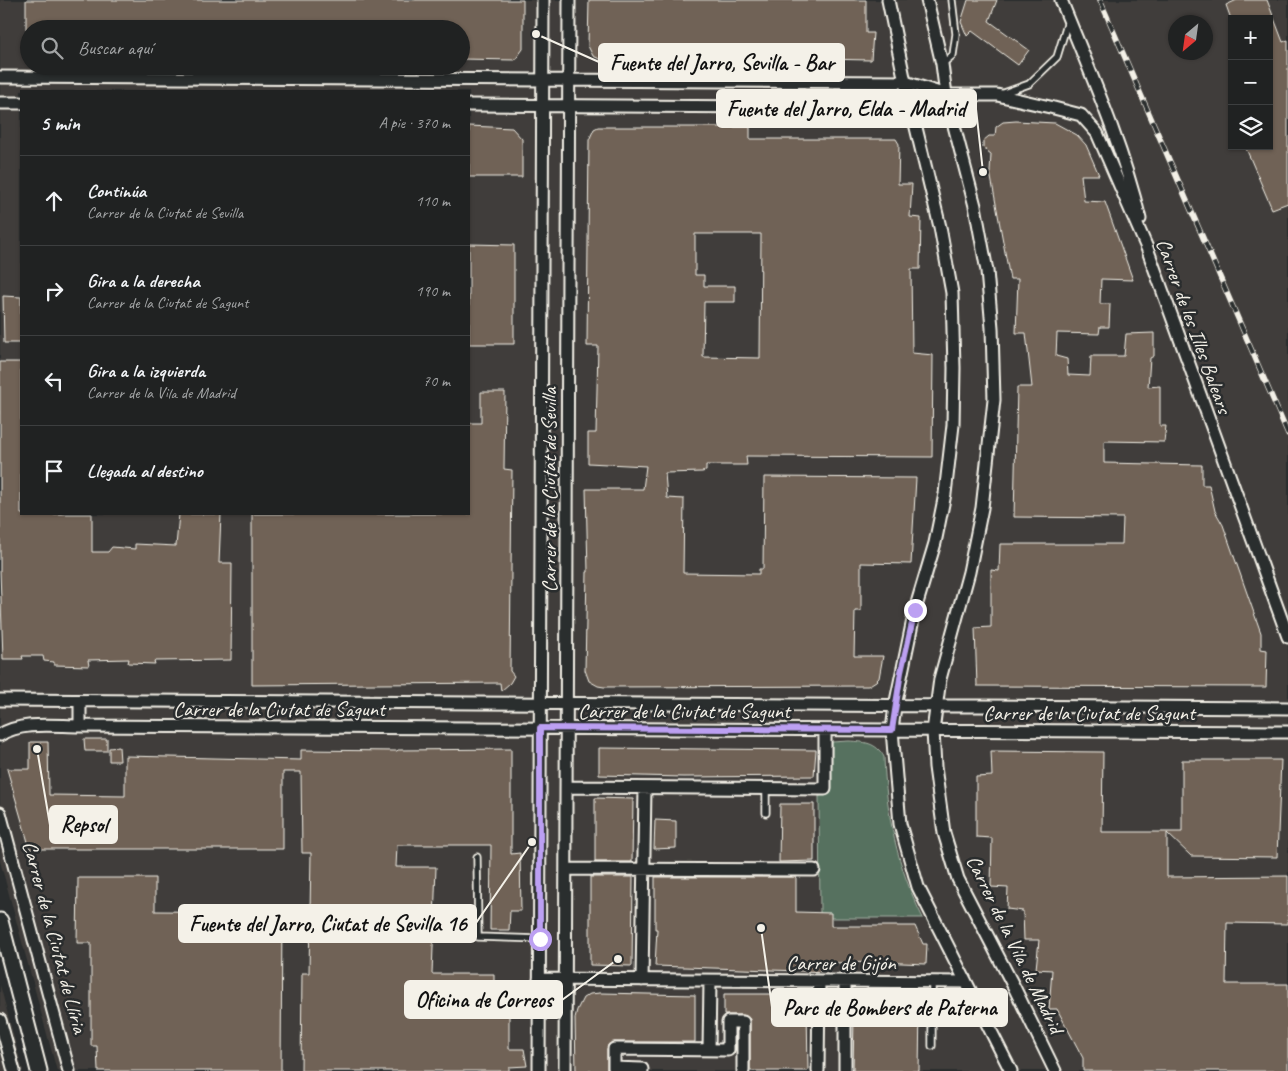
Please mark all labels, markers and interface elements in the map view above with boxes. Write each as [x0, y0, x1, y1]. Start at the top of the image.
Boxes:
north arrow [1168, 15, 1213, 60]
map controls [1228, 15, 1273, 150]
button: + [1228, 15, 1273, 60]
search box [20, 20, 470, 75]
icon: search [38, 34, 66, 62]
text: Buscar aquí [78, 36, 152, 60]
callout: Fuente del Jarro, Sevilla - Bar [599, 44, 844, 81]
text: Fuente del Jarro, Sevilla - Bar [610, 49, 837, 77]
button: − [1228, 60, 1273, 105]
callout: Fuente del Jarro, Elda - Madrid [717, 90, 976, 127]
text: Fuente del Jarro, Elda - Madrid [727, 95, 969, 123]
button: layers [1228, 105, 1273, 150]
text: 5 min [40, 110, 80, 136]
text: A pie · 370 m [379, 113, 450, 133]
text: Continúa [87, 179, 146, 203]
icon: ahead [40, 187, 68, 215]
text: 110 m [416, 191, 450, 211]
text: Carrer de la Ciutat de Sevilla [87, 203, 243, 223]
street label: Carrer de les Illes Balears [1150, 235, 1238, 419]
text: Gira a la derecha [87, 269, 200, 293]
icon: right [40, 277, 68, 305]
text: 190 m [416, 281, 450, 301]
text: Carrer de la Ciutat de Sagunt [87, 293, 249, 313]
text: Gira a la izquierda [87, 359, 205, 383]
icon: left [40, 367, 68, 395]
text: 70 m [423, 371, 450, 391]
text: Carrer de la Vila de Madrid [87, 383, 235, 403]
street label: Carrer de la Ciutat de Sevilla [536, 386, 562, 593]
icon: arrive [40, 457, 68, 485]
text: Llegada al destino [87, 459, 203, 483]
route end [904, 599, 927, 622]
street label: Carrer de la Ciutat de Sagunt [173, 696, 387, 722]
street label: Carrer de la Ciutat de Sagunt [578, 698, 792, 724]
street label: Carrer de la Ciutat de Sagunt [983, 700, 1197, 726]
callout: Repsol [50, 806, 117, 843]
text: Repsol [61, 811, 112, 839]
street label: Carrer de la Ciutat de Llíria [17, 838, 94, 1038]
street label: Carrer de la Vila de Madrid [961, 851, 1071, 1041]
callout: Fuente del Jarro, Ciutat de Sevilla 16 [179, 905, 476, 942]
text: Fuente del Jarro, Ciutat de Sevilla 16 [189, 910, 468, 938]
route start [529, 928, 552, 951]
street label: Carrer de Gijón [786, 950, 896, 976]
callout: Oficina de Correos [405, 981, 562, 1018]
text: Oficina de Correos [416, 986, 555, 1014]
callout: Parc de Bombers de Paterna [772, 989, 1007, 1026]
text: Parc de Bombers de Paterna [783, 994, 999, 1022]

